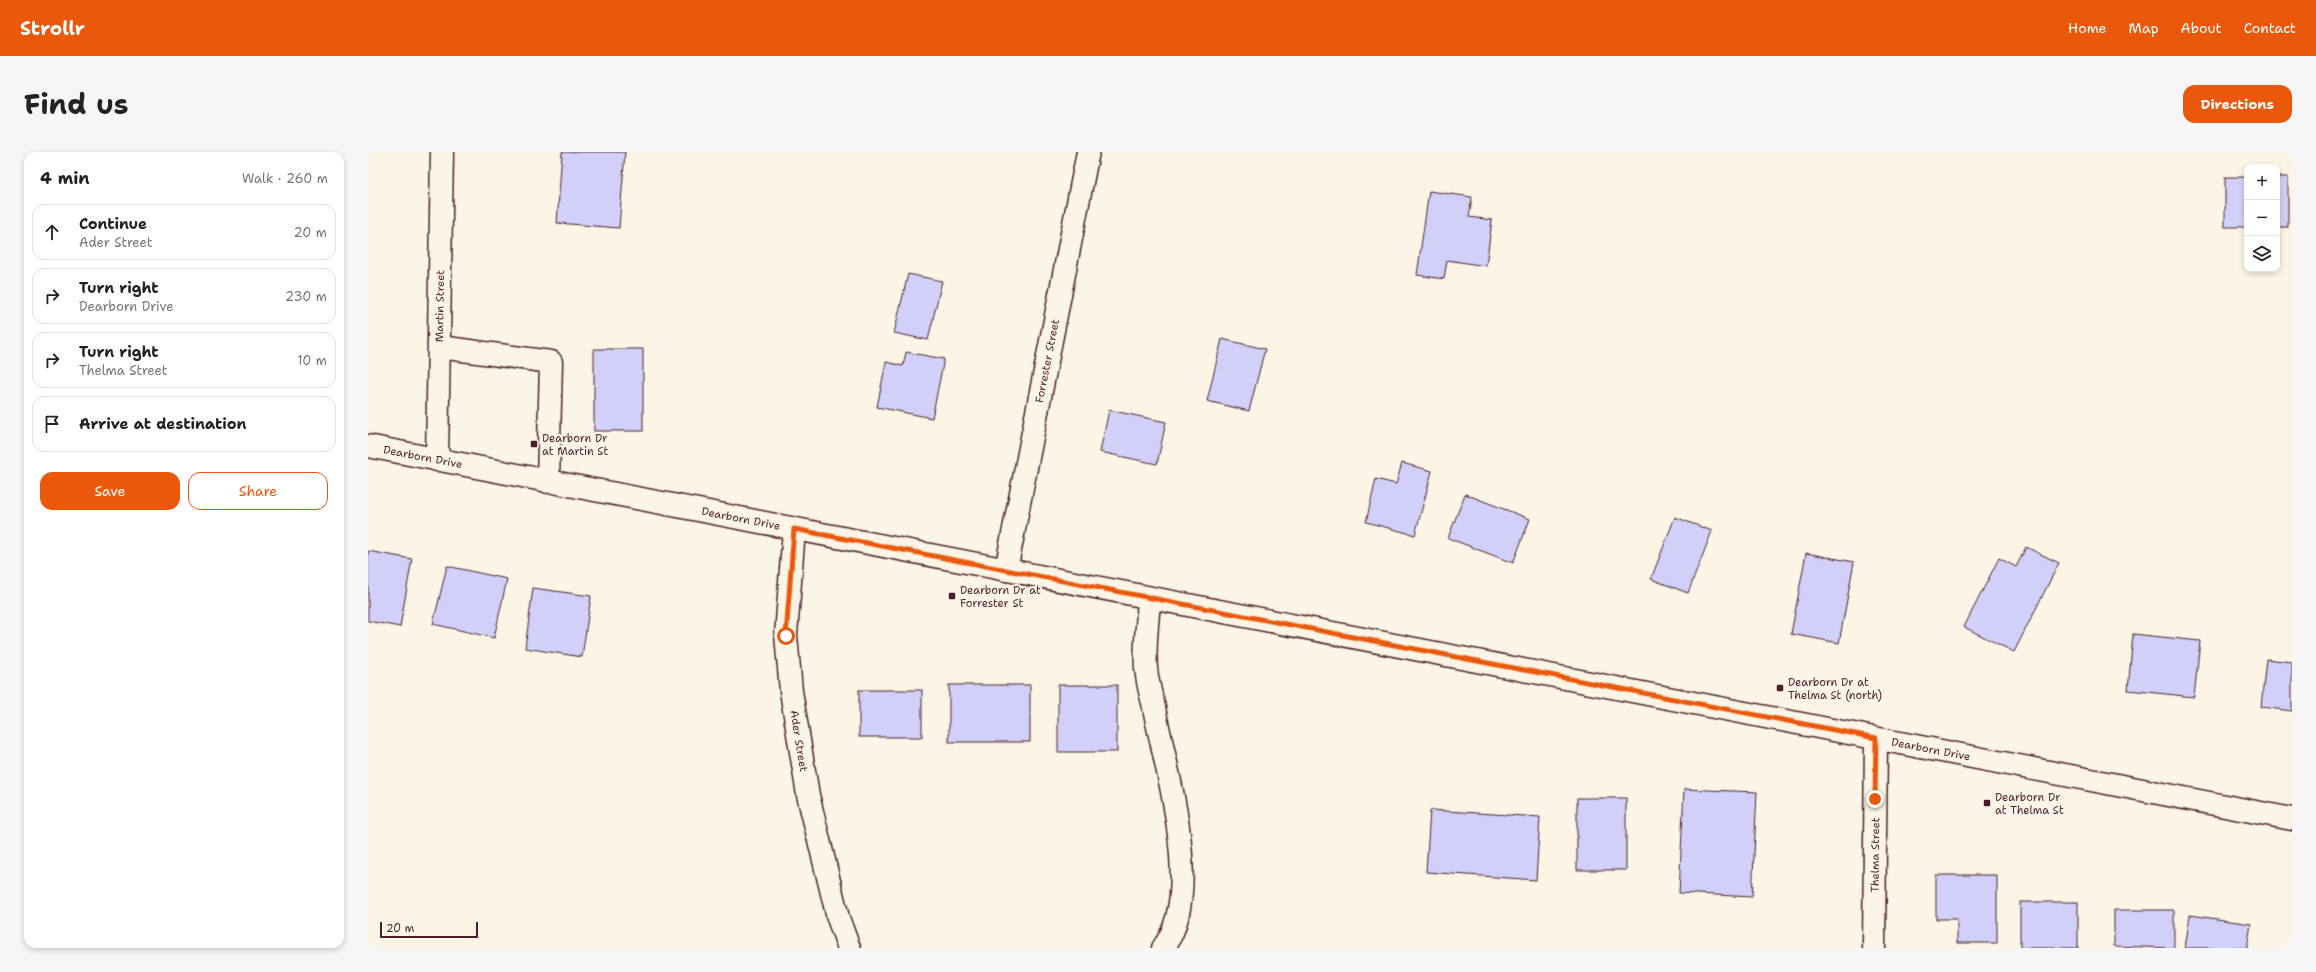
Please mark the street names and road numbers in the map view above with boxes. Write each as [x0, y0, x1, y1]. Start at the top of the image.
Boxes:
street label: Martin Street [432, 269, 448, 342]
street label: Forrester Street [1032, 318, 1063, 404]
street label: Dearborn Drive [382, 442, 464, 472]
street label: Dearborn Drive [700, 504, 782, 534]
street label: Ader Street [786, 709, 811, 773]
street label: Dearborn Drive [1890, 734, 1972, 764]
street label: Thelma Street [1868, 817, 1883, 893]

